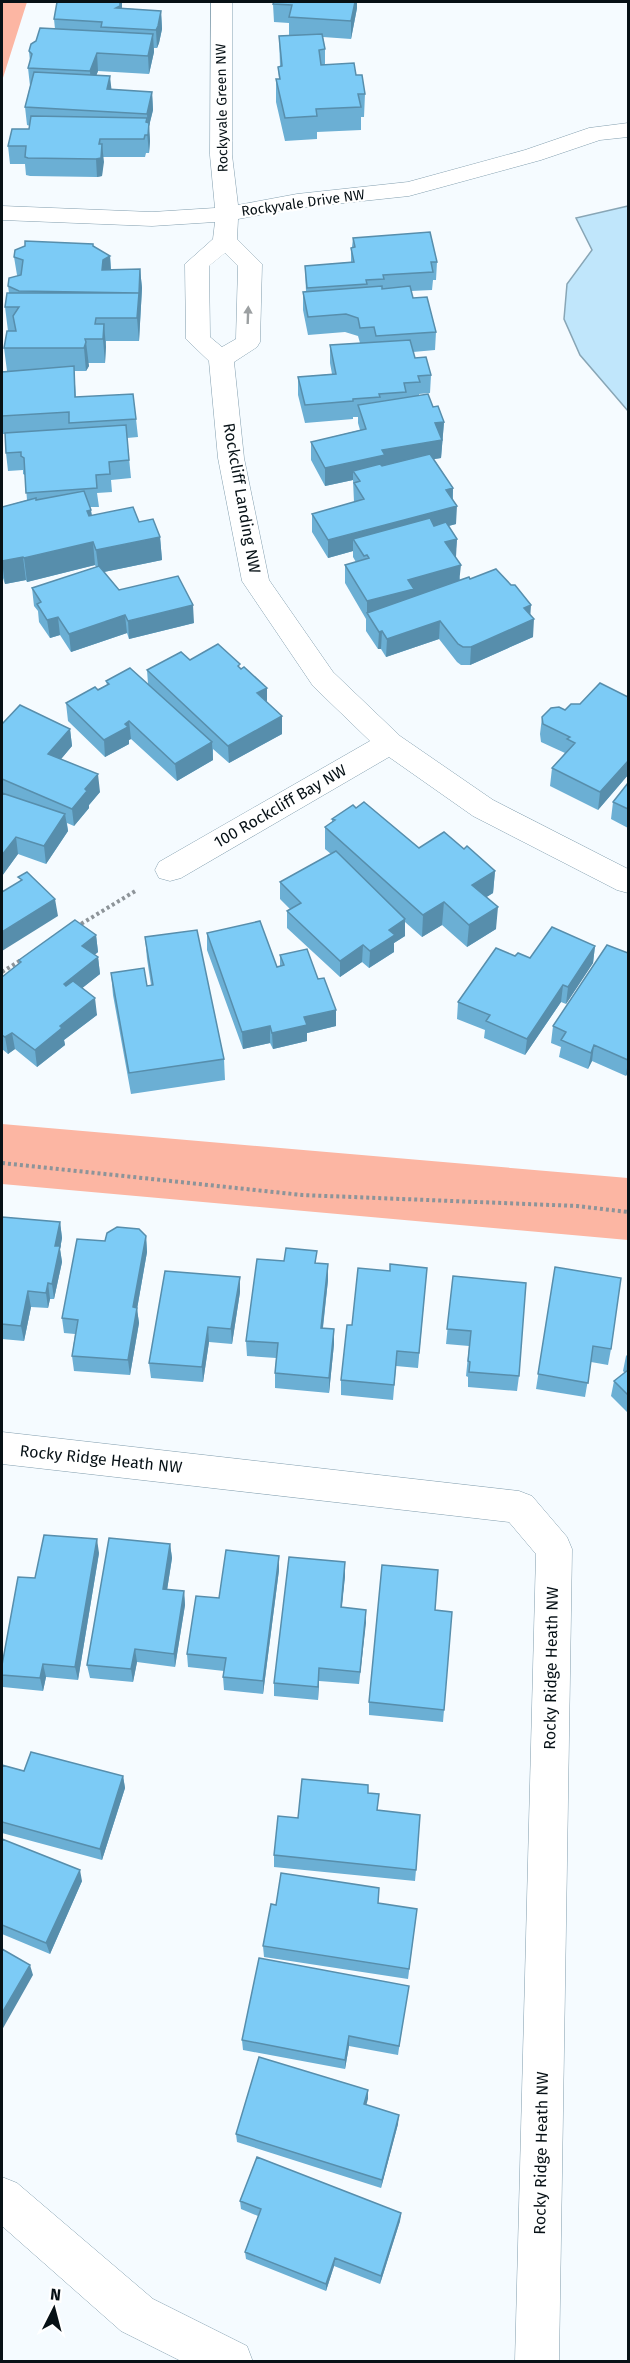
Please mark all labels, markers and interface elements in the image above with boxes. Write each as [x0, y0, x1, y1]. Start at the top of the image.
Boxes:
street label: Rockyvale Green NW [212, 43, 232, 173]
street label: Rockyvale Drive NW [240, 186, 366, 220]
one-way arrow [244, 306, 253, 325]
street label: Rockcliff Landing NW [219, 421, 265, 575]
street label: 100 Rockcliff Bay NW [210, 760, 350, 852]
street label: Rocky Ridge Heath NW [19, 1441, 183, 1477]
street label: Rocky Ridge Heath NW [540, 1586, 562, 1750]
street label: Rocky Ridge Heath NW [530, 2071, 552, 2235]
north arrow [24, 2279, 84, 2339]
text: N [49, 2285, 62, 2305]

